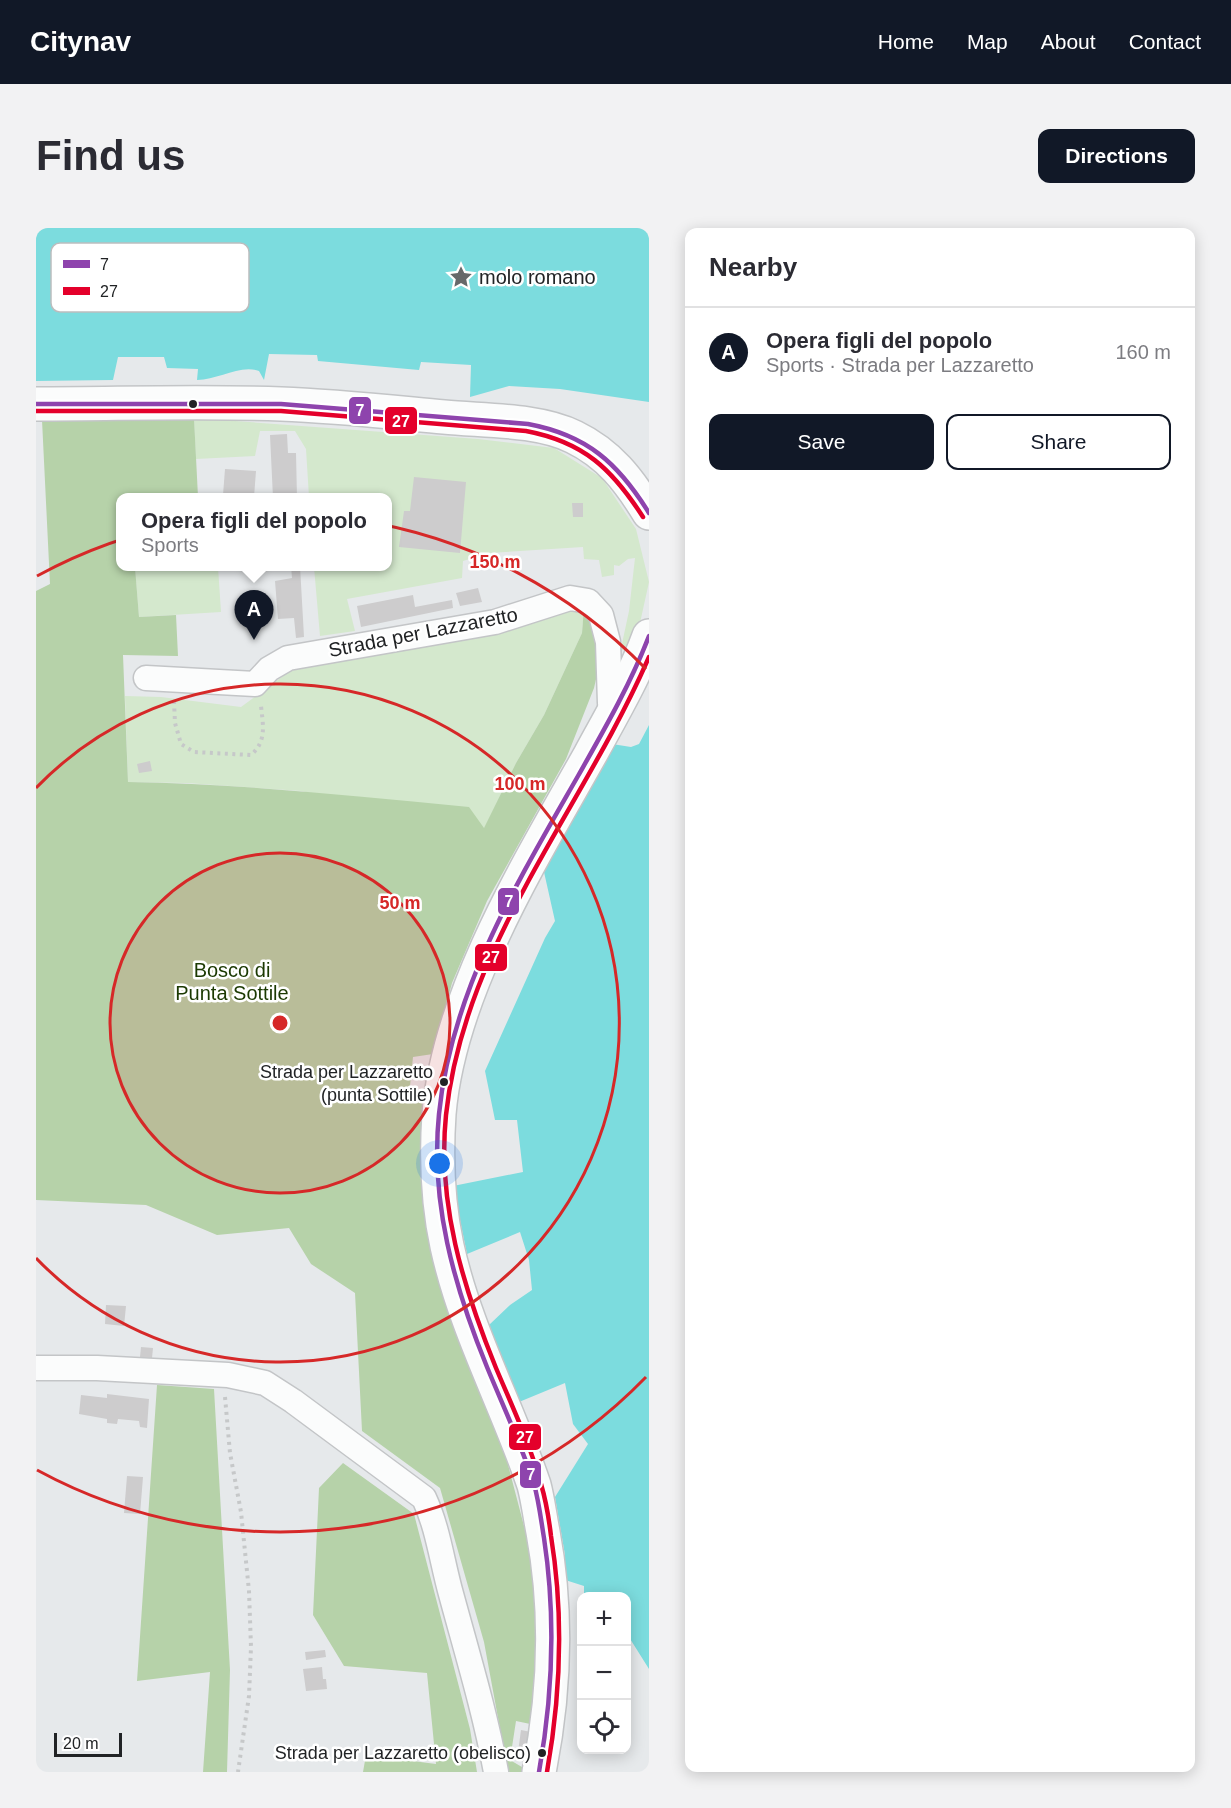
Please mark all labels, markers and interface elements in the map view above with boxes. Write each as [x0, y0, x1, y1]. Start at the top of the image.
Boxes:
text: Citynav [30, 26, 131, 57]
text: Home [878, 30, 934, 53]
text: Map [967, 30, 1008, 53]
text: About [1041, 30, 1096, 53]
text: Contact [1129, 30, 1201, 53]
button: Directions [1038, 129, 1195, 183]
text: Find us [36, 132, 185, 179]
legend [51, 243, 249, 312]
text: Nearby [709, 252, 797, 282]
text: 7 [100, 256, 109, 273]
place icon: molo romano [448, 264, 474, 290]
place label: molo romano [479, 266, 596, 288]
text: 27 [100, 283, 118, 300]
text: Opera figli del popolo [766, 328, 992, 353]
text: A [721, 341, 736, 363]
text: 160 m [1115, 341, 1171, 363]
text: Sports · Strada per Lazzaretto [766, 354, 1034, 376]
line badge: 7 [348, 396, 372, 425]
unlabelled marker [187, 398, 199, 410]
text: 7 [356, 402, 365, 419]
line badge: 27 [384, 406, 418, 435]
text: 27 [392, 413, 410, 430]
button: Save [709, 414, 934, 470]
button: Share [946, 414, 1171, 470]
popup [116, 493, 392, 571]
text: Opera figli del popolo [141, 508, 367, 533]
text: Sports [141, 534, 199, 556]
text: 150 m [469, 552, 521, 572]
pin: A [234, 590, 274, 640]
street label: Strada per Lazzaretto [326, 603, 520, 661]
text: 100 m [494, 774, 546, 794]
line badge: 7 [497, 887, 520, 916]
text: 50 m [379, 893, 421, 913]
text: 7 [505, 893, 514, 910]
line badge: 27 [474, 943, 508, 972]
text: 27 [482, 949, 500, 966]
park label: Bosco di Punta Sottile [175, 959, 289, 1004]
centre of rings [270, 1013, 290, 1033]
place label: Strada per Lazzaretto (punta Sottile) [260, 1062, 433, 1105]
marker: Strada per Lazzaretto (punta Sottile) [438, 1076, 450, 1088]
your location [425, 1149, 454, 1178]
line badge: 27 [508, 1423, 542, 1451]
text: 27 [516, 1429, 534, 1446]
line badge: 7 [519, 1460, 542, 1489]
text: 7 [527, 1466, 536, 1483]
map controls [577, 1592, 631, 1754]
button: + [577, 1592, 631, 1646]
button: − [577, 1646, 631, 1700]
button: locate [577, 1700, 631, 1754]
scale bar [54, 1730, 122, 1758]
text: 20 m [63, 1735, 99, 1752]
place label: Strada per Lazzaretto (obelisco) [275, 1743, 531, 1763]
marker: Strada per Lazzaretto (obelisco) [536, 1747, 548, 1759]

